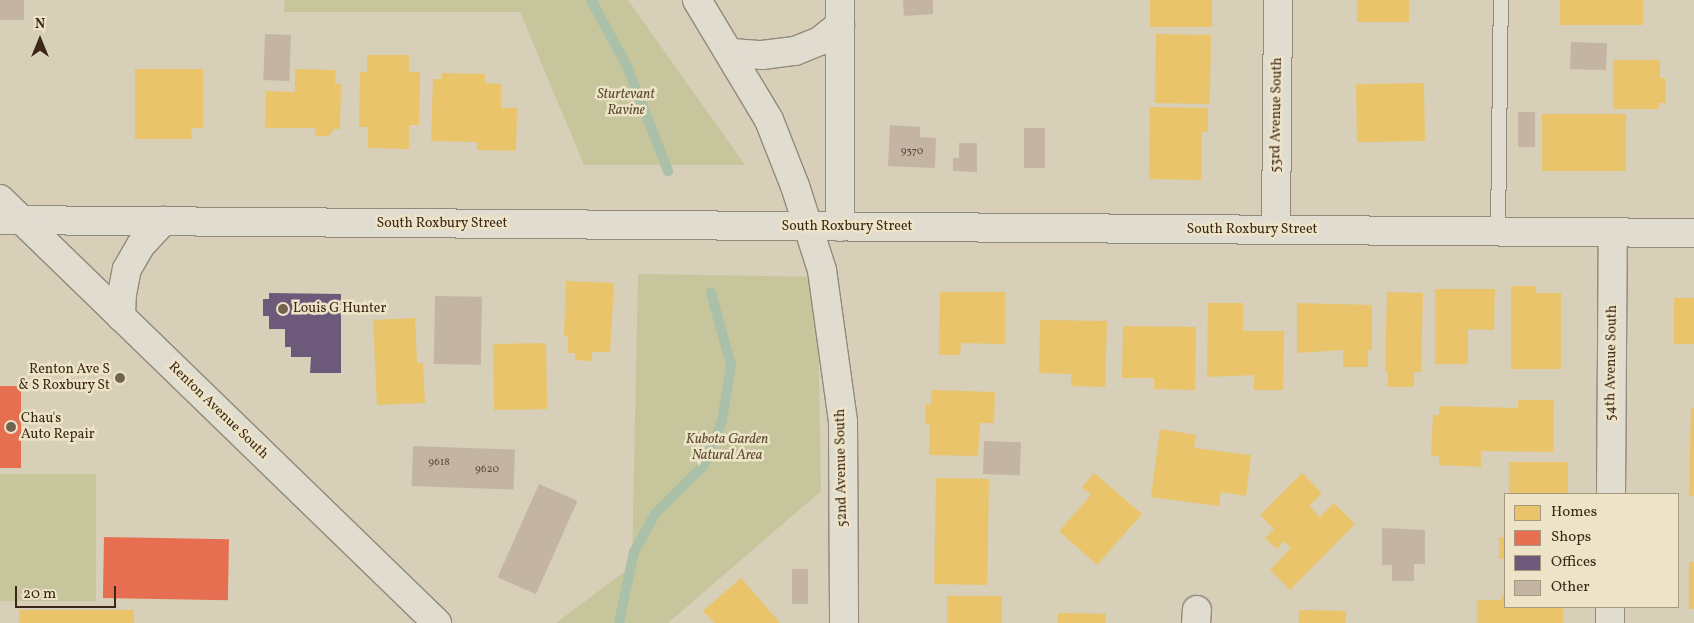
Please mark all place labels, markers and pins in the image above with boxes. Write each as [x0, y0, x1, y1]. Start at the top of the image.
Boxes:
place label: Louis G Hunter [293, 301, 386, 317]
marker: Louis G Hunter [277, 303, 289, 315]
place label: Renton Ave S & S Roxbury St [18, 362, 110, 394]
marker: Renton Ave S & S Roxbury St [114, 372, 126, 384]
place label: Chau's Auto Repair [21, 411, 94, 444]
marker: Chau's Auto Repair [5, 421, 17, 433]

